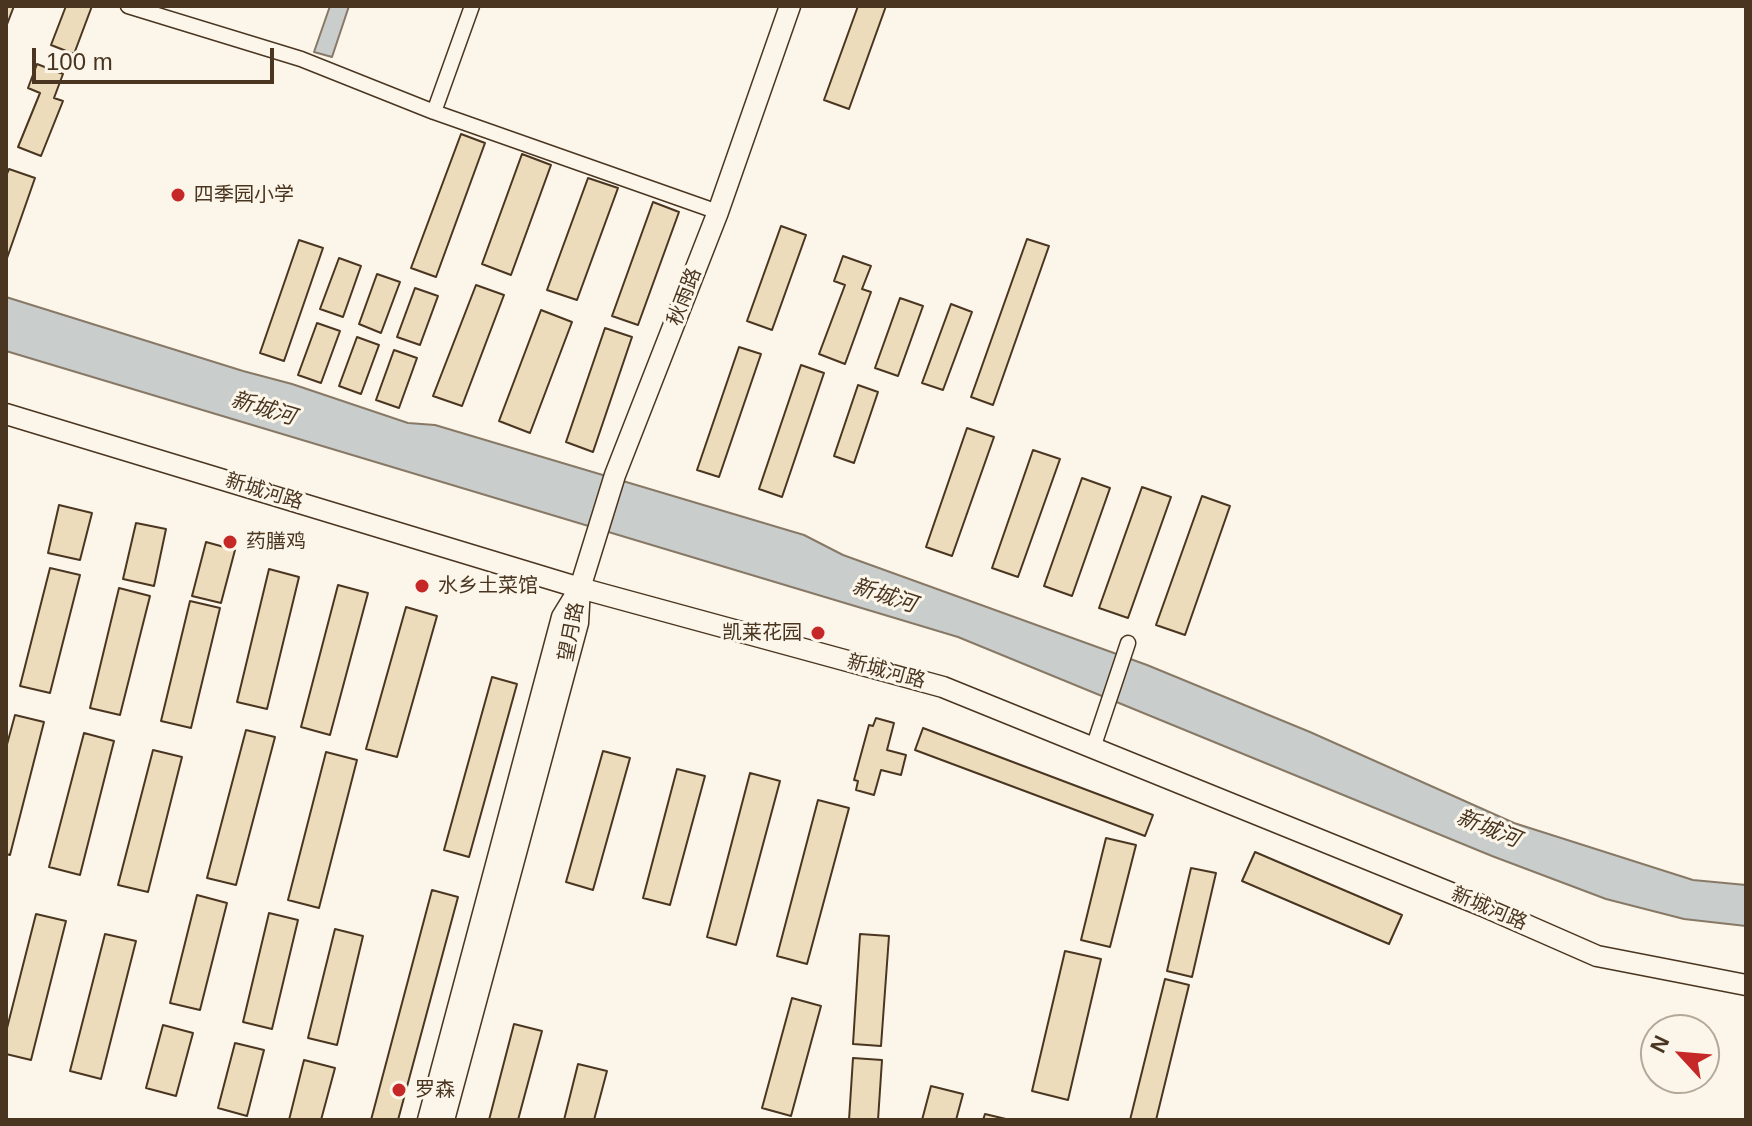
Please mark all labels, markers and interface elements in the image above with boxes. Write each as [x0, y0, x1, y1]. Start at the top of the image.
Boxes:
scale bar [36, 32, 278, 82]
text: 100 m [46, 48, 113, 75]
place label: 四季园小学 [194, 183, 294, 207]
marker: 四季园小学 [169, 186, 187, 204]
street label: 秋雨路 [663, 265, 707, 329]
water label: 新城河 [228, 387, 298, 431]
street label: 新城河路 [222, 469, 306, 515]
place label: 药膳鸡 [246, 530, 306, 554]
marker: 药膳鸡 [221, 533, 239, 551]
water label: 新城河 [849, 573, 919, 619]
place label: 水乡土菜馆 [438, 574, 538, 598]
marker: 水乡土菜馆 [413, 577, 431, 595]
street label: 望月路 [554, 600, 590, 664]
place label: 凯莱花园 [722, 621, 802, 645]
marker: 凯莱花园 [809, 624, 827, 642]
street label: 新城河路 [844, 650, 928, 694]
water label: 新城河 [1452, 804, 1524, 854]
street label: 新城河路 [1447, 882, 1531, 936]
north arrow [1640, 1014, 1720, 1094]
text: N [1645, 1032, 1674, 1057]
place label: 罗森 [415, 1078, 455, 1102]
marker: 罗森 [390, 1081, 408, 1099]

